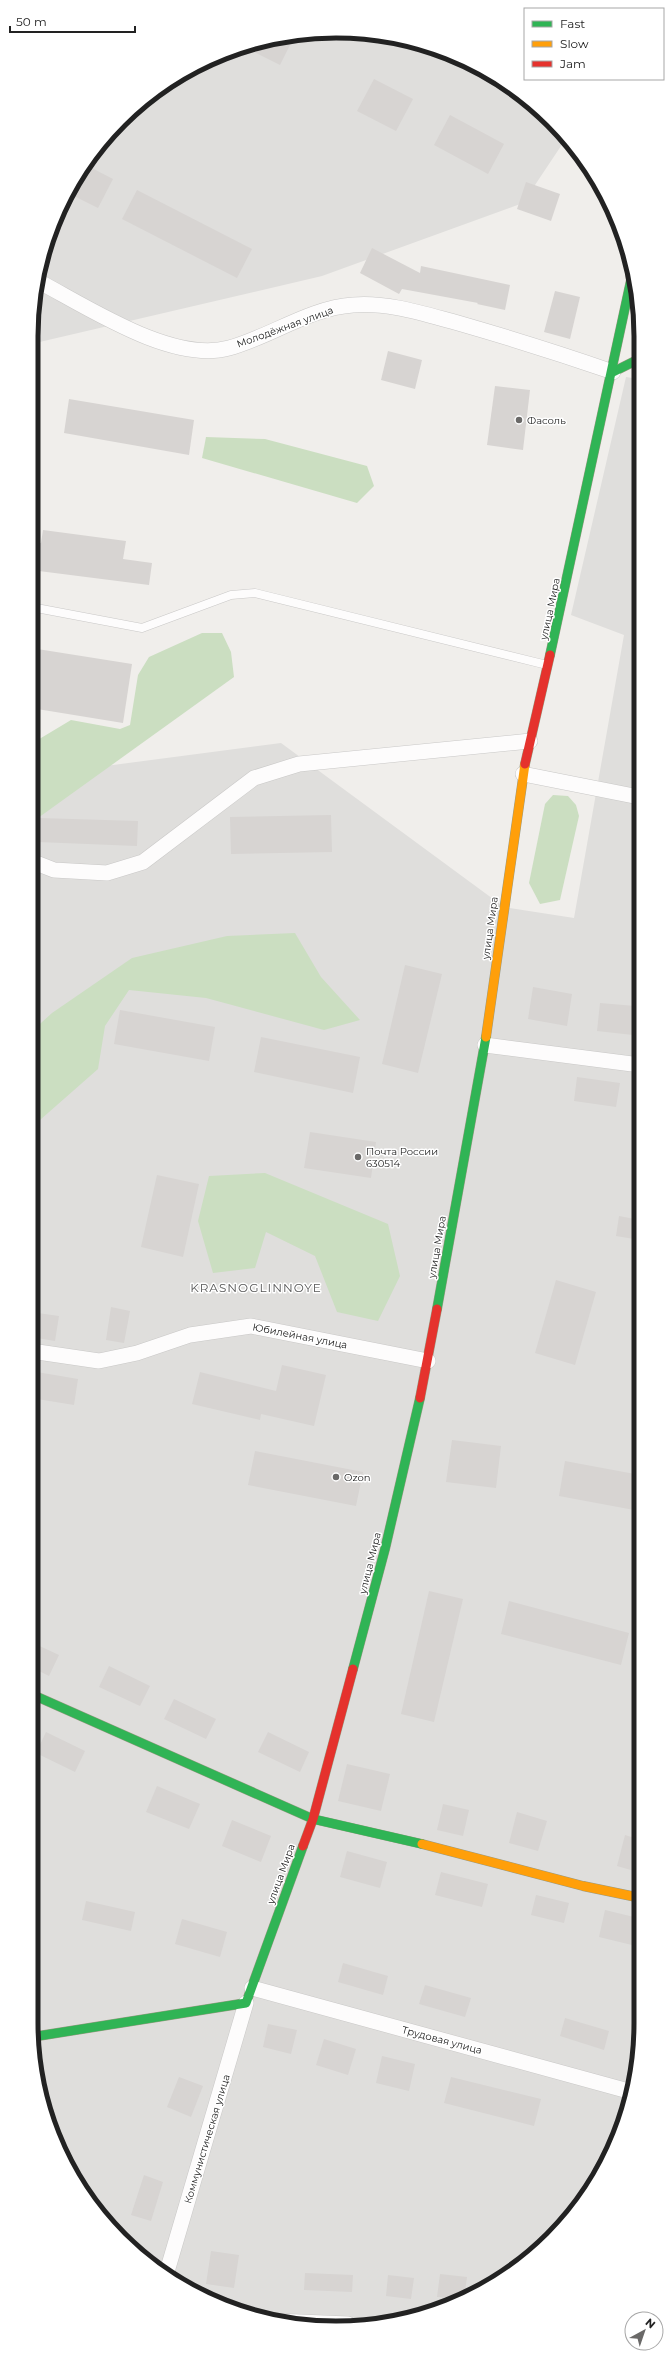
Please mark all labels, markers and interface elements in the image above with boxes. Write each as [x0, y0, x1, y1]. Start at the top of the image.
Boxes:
scale bar [10, 8, 135, 34]
legend [524, 8, 664, 80]
text: 50 m [16, 14, 47, 29]
text: Fast [560, 16, 585, 31]
text: Slow [560, 36, 589, 51]
text: Jam [559, 56, 586, 71]
street label: Молодёжная улица [235, 303, 335, 351]
place label: Фасоль [527, 414, 566, 427]
marker: Фасоль [514, 415, 524, 425]
street label: улица Мира [537, 577, 563, 642]
street label: улица Мира [479, 896, 501, 961]
place label: Почта России 630514 [366, 1145, 438, 1170]
marker: Почта России 630514 [353, 1152, 363, 1162]
street label: улица Мира [425, 1215, 449, 1280]
district label: KRASNOGLINNOYE [190, 1280, 322, 1295]
street label: Юбилейная улица [252, 1320, 348, 1352]
place label: Ozon [344, 1471, 370, 1484]
marker: Ozon [331, 1472, 341, 1482]
street label: улица Мира [356, 1531, 384, 1596]
street label: улица Мира [264, 1842, 298, 1907]
street label: Трудовая улица [400, 2023, 484, 2057]
street label: Коммунистическая улица [181, 2073, 233, 2205]
north arrow [624, 2311, 664, 2351]
text: N [643, 2315, 658, 2332]

